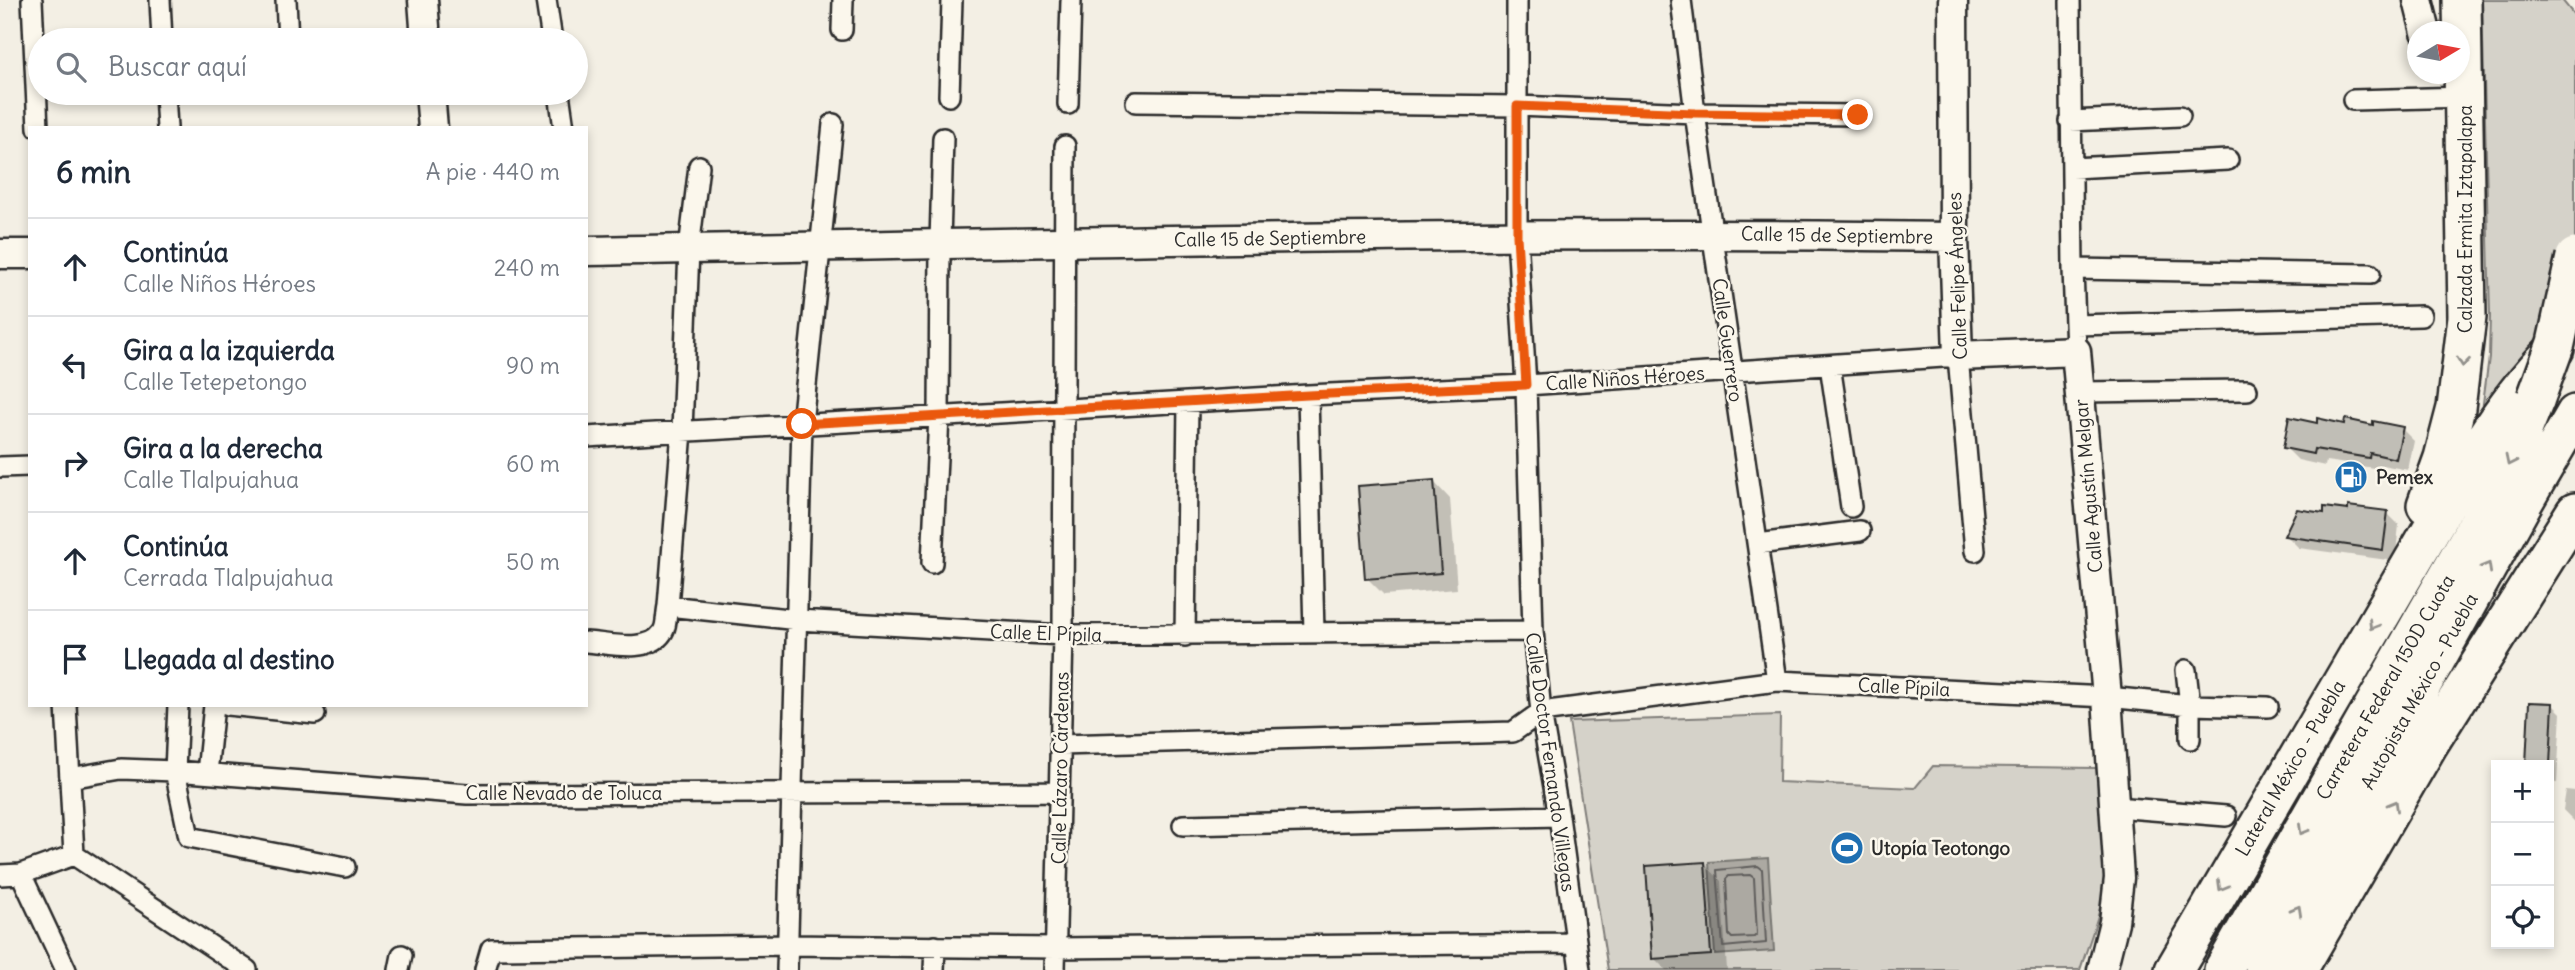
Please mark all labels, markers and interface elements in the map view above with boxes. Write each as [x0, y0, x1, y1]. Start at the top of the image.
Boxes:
north arrow [2407, 21, 2470, 84]
search box [28, 28, 588, 105]
icon: search [52, 48, 90, 86]
text: Buscar aquí [108, 50, 247, 83]
route end [1842, 99, 1873, 130]
street label: Calzada Ermita Iztapalapa [2453, 105, 2477, 333]
text: 6 min [56, 153, 131, 191]
text: A pie · 440 m [426, 157, 560, 186]
street label: Calle Felipe Ángeles [1942, 192, 1972, 360]
street label: Calle 15 de Septiembre [1741, 221, 1933, 249]
street label: Calle 15 de Septiembre [1174, 224, 1366, 252]
text: Continúa [123, 236, 229, 269]
icon: ahead [56, 248, 94, 286]
text: 240 m [494, 253, 560, 282]
text: Calle Niños Héroes [123, 269, 316, 298]
street label: Calle Guerrero [1707, 277, 1749, 403]
text: Gira a la izquierda [123, 334, 335, 367]
icon: left [56, 346, 94, 384]
text: 90 m [506, 351, 560, 380]
one-way arrow [2455, 356, 2470, 368]
street label: Calle Niños Héroes [1545, 360, 1705, 396]
text: Calle Tetepetongo [123, 367, 307, 396]
street label: Calle Agustín Melgar [2068, 398, 2108, 574]
route start [786, 408, 817, 439]
text: Gira a la derecha [123, 432, 323, 465]
icon: right [56, 444, 94, 482]
text: 60 m [506, 449, 560, 478]
one-way arrow [2505, 453, 2518, 466]
fuel station icon: Pemex [2332, 458, 2370, 496]
text: Calle Tlalpujahua [123, 465, 299, 494]
place label: Pemex [2376, 465, 2434, 489]
text: Continúa [123, 530, 229, 563]
icon: ahead [56, 542, 94, 580]
text: 50 m [506, 547, 560, 576]
one-way arrow [2479, 562, 2492, 575]
text: Cerrada Tlalpujahua [123, 563, 334, 592]
street label: Carretera Federal 150D Cuota [2311, 570, 2460, 804]
street label: Autopista México - Puebla [2355, 589, 2483, 793]
one-way arrow [2368, 618, 2381, 631]
street label: Calle El Pípila [989, 619, 1103, 647]
street label: Calle Doctor Fernando Villegas [1521, 631, 1581, 893]
icon: arrive [56, 640, 94, 678]
text: Llegada al destino [123, 643, 335, 676]
street label: Calle Lázaro Cárdenas [1046, 671, 1074, 865]
street label: Calle Pípila [1857, 673, 1951, 701]
street label: Lateral México - Puebla [2230, 676, 2350, 860]
map controls [2491, 760, 2554, 949]
button: + [2491, 760, 2554, 823]
street label: Calle Nevado de Toluca [466, 781, 663, 805]
one-way arrow [2386, 800, 2399, 813]
one-way arrow [2298, 823, 2311, 835]
button: − [2491, 823, 2554, 886]
sports icon: Utopía Teotongo [1828, 829, 1866, 867]
place label: Utopía Teotongo [1871, 836, 2011, 860]
one-way arrow [2217, 879, 2230, 891]
button: locate [2491, 886, 2554, 949]
one-way arrow [2289, 905, 2302, 918]

